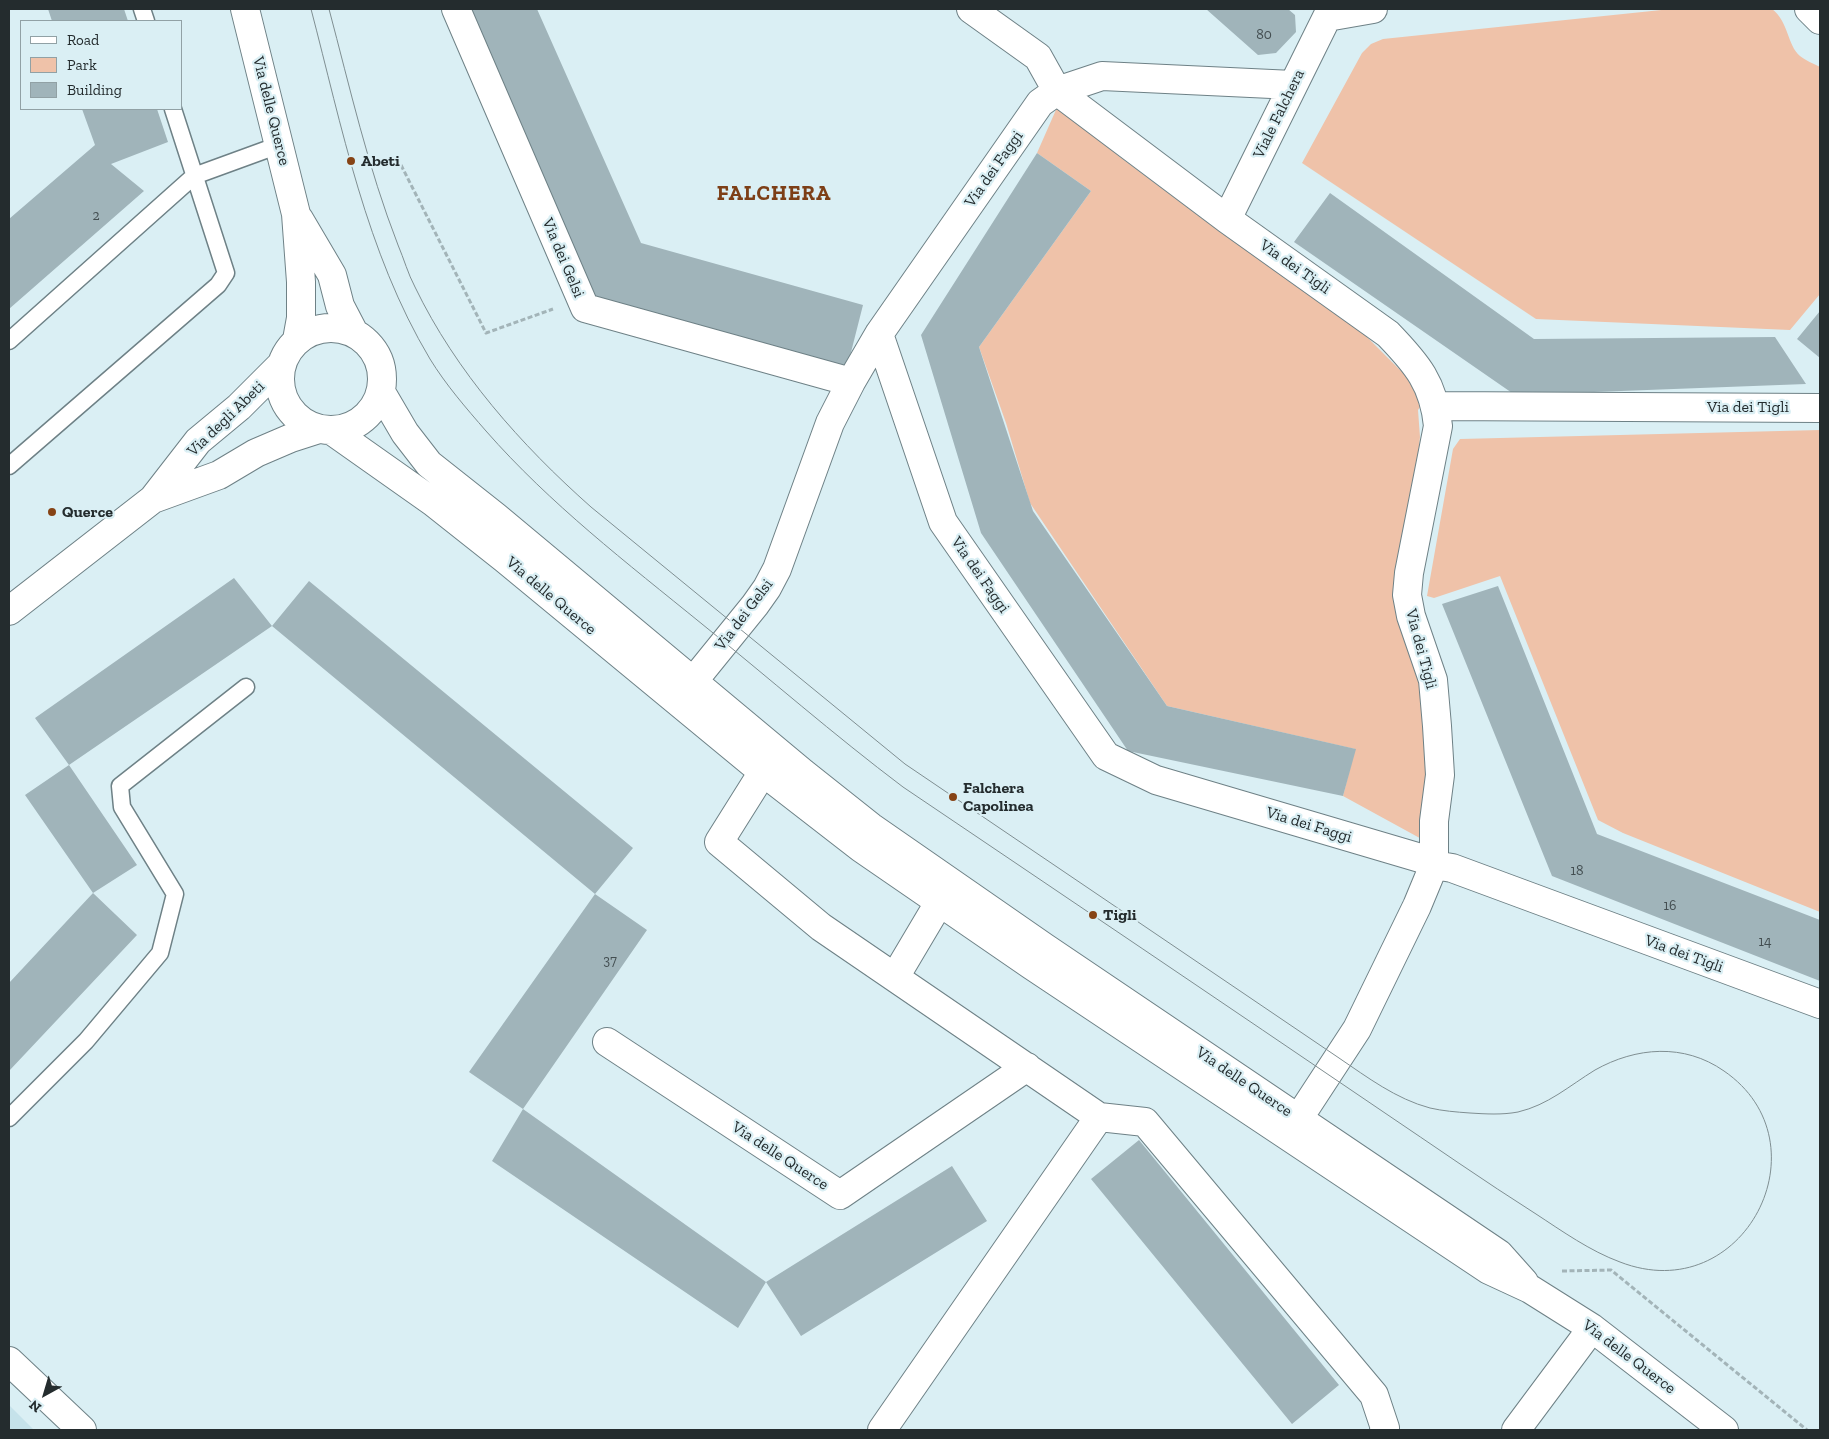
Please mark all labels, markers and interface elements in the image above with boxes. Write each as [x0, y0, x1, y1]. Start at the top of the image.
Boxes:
legend [20, 20, 182, 110]
house number: 80 [1256, 27, 1272, 43]
text: Road [67, 31, 99, 49]
street label: Via delle Querce [248, 54, 294, 168]
text: Park [67, 56, 97, 74]
street label: Viale Falchera [1249, 66, 1309, 162]
text: Building [67, 81, 122, 99]
street label: Via dei Faggi [961, 127, 1027, 211]
place label: Abeti [361, 151, 400, 171]
marker: Abeti [345, 155, 357, 167]
district label: FALCHERA [716, 181, 832, 207]
house number: 2 [92, 208, 100, 224]
street label: Via dei Gelsi [538, 215, 588, 301]
street label: Via dei Tigli [1256, 236, 1334, 298]
street label: Via degli Abeti [183, 377, 269, 461]
street label: Via dei Tigli [1707, 397, 1789, 417]
place label: Querce [62, 502, 113, 522]
marker: Querce [46, 506, 58, 518]
street label: Via dei Faggi [947, 533, 1013, 617]
street label: Via delle Querce [502, 553, 600, 639]
street label: Via dei Gelsi [711, 575, 777, 655]
street label: Via dei Tigli [1401, 607, 1441, 691]
place label: Falchera Capolinea [963, 778, 1034, 816]
marker: Falchera Capolinea [947, 791, 959, 803]
street label: Via dei Faggi [1264, 803, 1354, 847]
house number: 18 [1571, 863, 1583, 879]
house number: 16 [1664, 898, 1676, 914]
place label: Tigli [1103, 905, 1137, 925]
marker: Tigli [1087, 909, 1099, 921]
street label: Via dei Tigli [1642, 931, 1726, 977]
house number: 14 [1759, 934, 1771, 950]
house number: 37 [603, 953, 617, 969]
street label: Via delle Querce [1192, 1043, 1296, 1121]
street label: Via delle Querce [728, 1118, 832, 1194]
street label: Via delle Querce [1579, 1316, 1679, 1398]
north arrow [20, 1369, 70, 1419]
text: N [26, 1396, 45, 1416]

